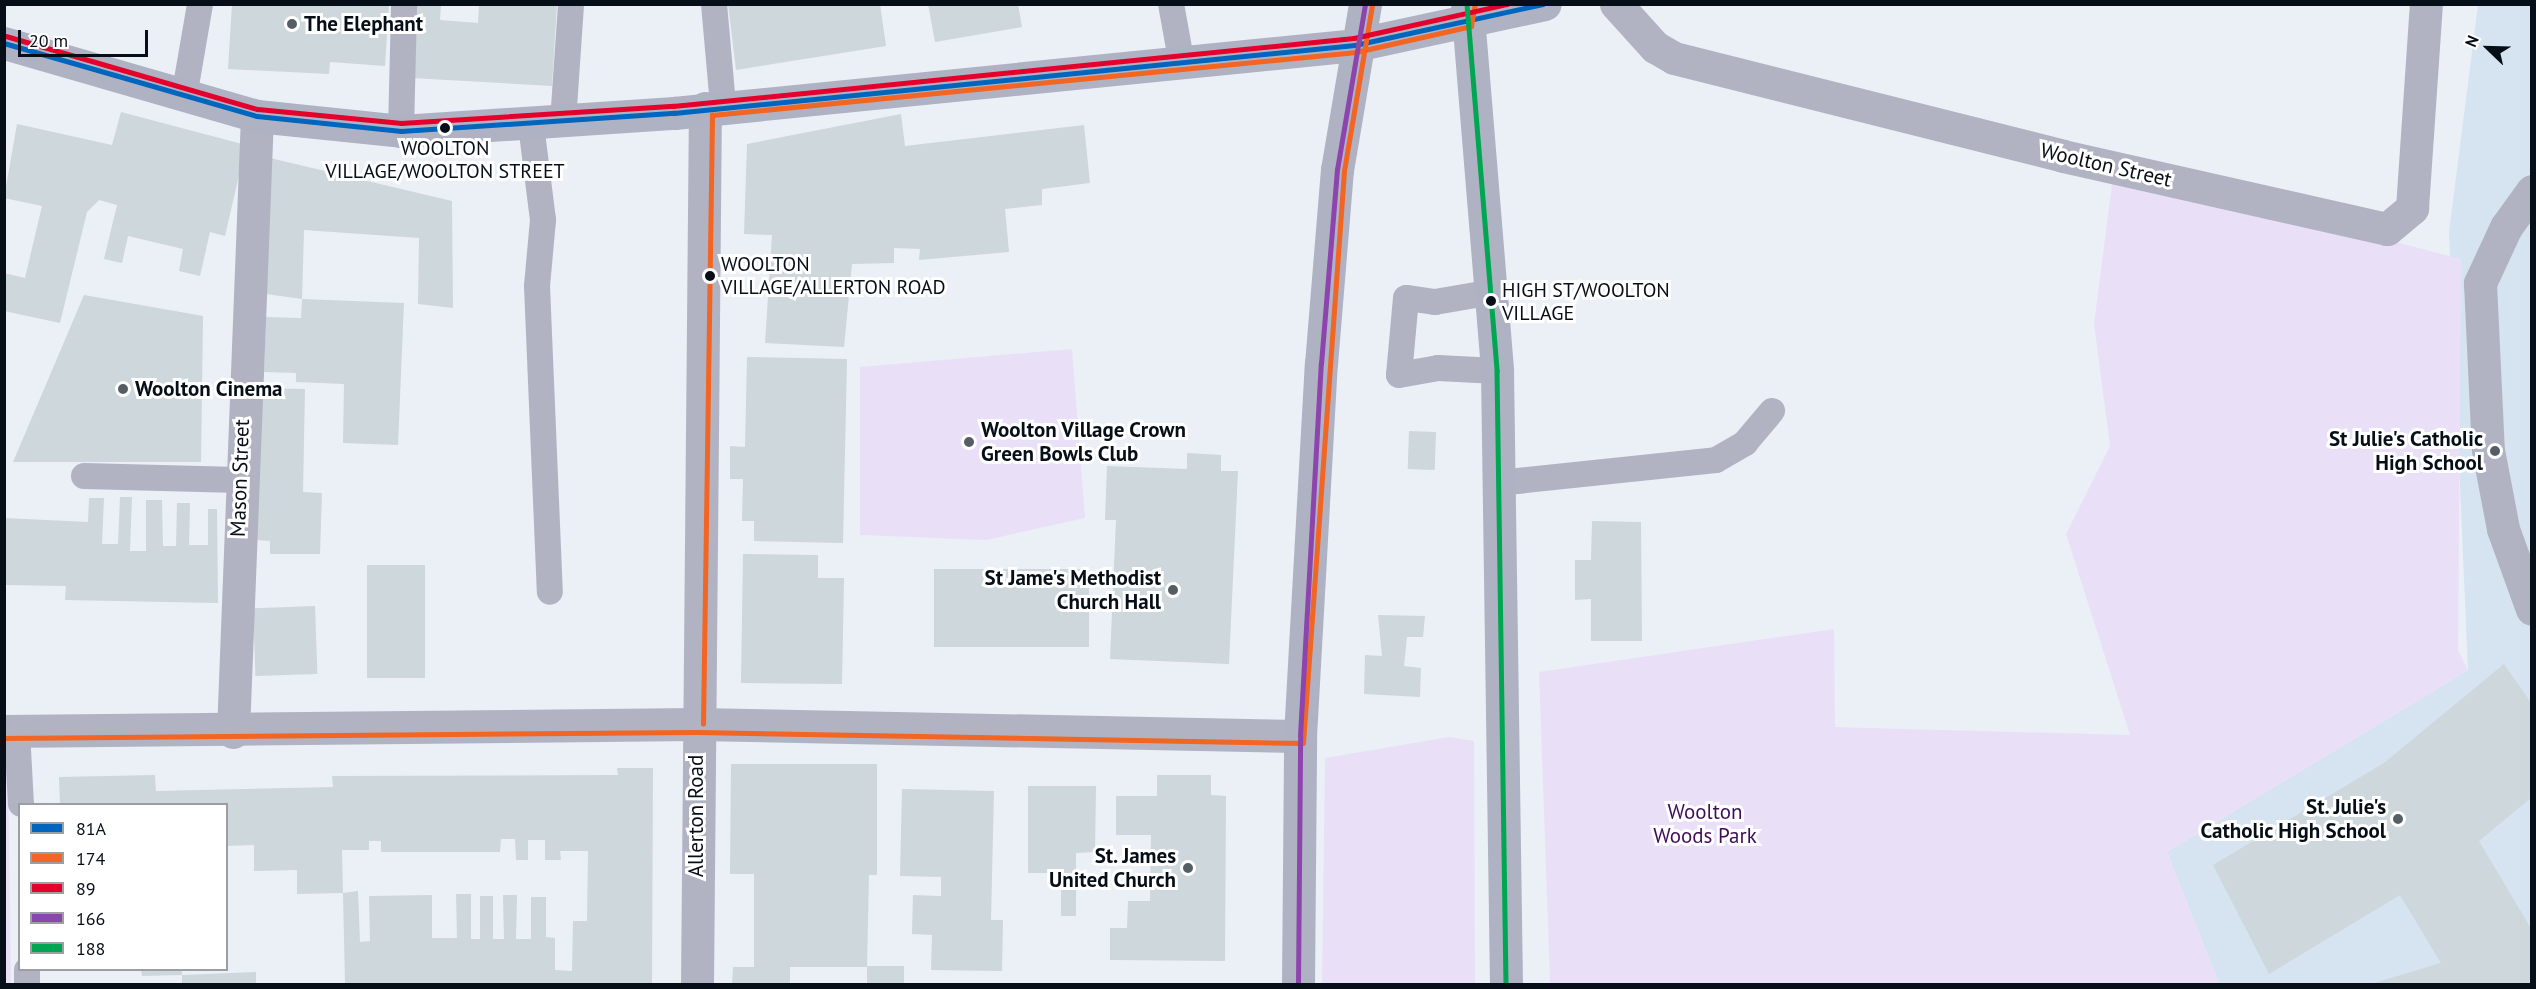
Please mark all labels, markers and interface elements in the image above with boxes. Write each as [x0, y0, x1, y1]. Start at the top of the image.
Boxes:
place label: The Elephant [304, 11, 423, 37]
marker: The Elephant [285, 17, 299, 31]
scale bar [21, 18, 152, 56]
north arrow [2458, 18, 2518, 78]
text: 20 m [29, 29, 68, 52]
text: N [2460, 32, 2483, 50]
marker: WOOLTON VILLAGE/WOOLTON STREET [439, 122, 451, 134]
place label: WOOLTON VILLAGE/WOOLTON STREET [325, 137, 565, 184]
street label: Woolton Street [2038, 138, 2174, 192]
place label: WOOLTON VILLAGE/ALLERTON ROAD [721, 252, 946, 299]
marker: WOOLTON VILLAGE/ALLERTON ROAD [704, 270, 716, 282]
place label: HIGH ST/WOOLTON VILLAGE [1502, 278, 1670, 325]
marker: HIGH ST/WOOLTON VILLAGE [1485, 295, 1497, 307]
place label: Woolton Cinema [135, 376, 283, 402]
marker: Woolton Cinema [116, 382, 130, 396]
place label: Woolton Village Crown Green Bowls Club [981, 417, 1187, 467]
street label: Mason Street [225, 419, 255, 537]
place label: St Julie's Catholic High School [2329, 426, 2483, 476]
marker: Woolton Village Crown Green Bowls Club [962, 435, 976, 449]
marker: St Julie's Catholic High School [2488, 444, 2502, 458]
place label: St Jame's Methodist Church Hall [985, 565, 1161, 615]
marker: St Jame's Methodist Church Hall [1166, 583, 1180, 597]
street label: Allerton Road [683, 755, 709, 877]
place label: St. Julie's Catholic High School [2200, 794, 2386, 844]
park label: Woolton Woods Park [1653, 799, 1757, 849]
legend [18, 803, 228, 971]
marker: St. Julie's Catholic High School [2391, 812, 2405, 826]
text: 81A [76, 817, 106, 840]
place label: St. James United Church [1049, 843, 1176, 893]
text: 174 [76, 847, 105, 870]
marker: St. James United Church [1181, 861, 1195, 875]
text: 89 [76, 877, 96, 900]
text: 166 [76, 907, 105, 930]
text: 188 [76, 937, 105, 960]

